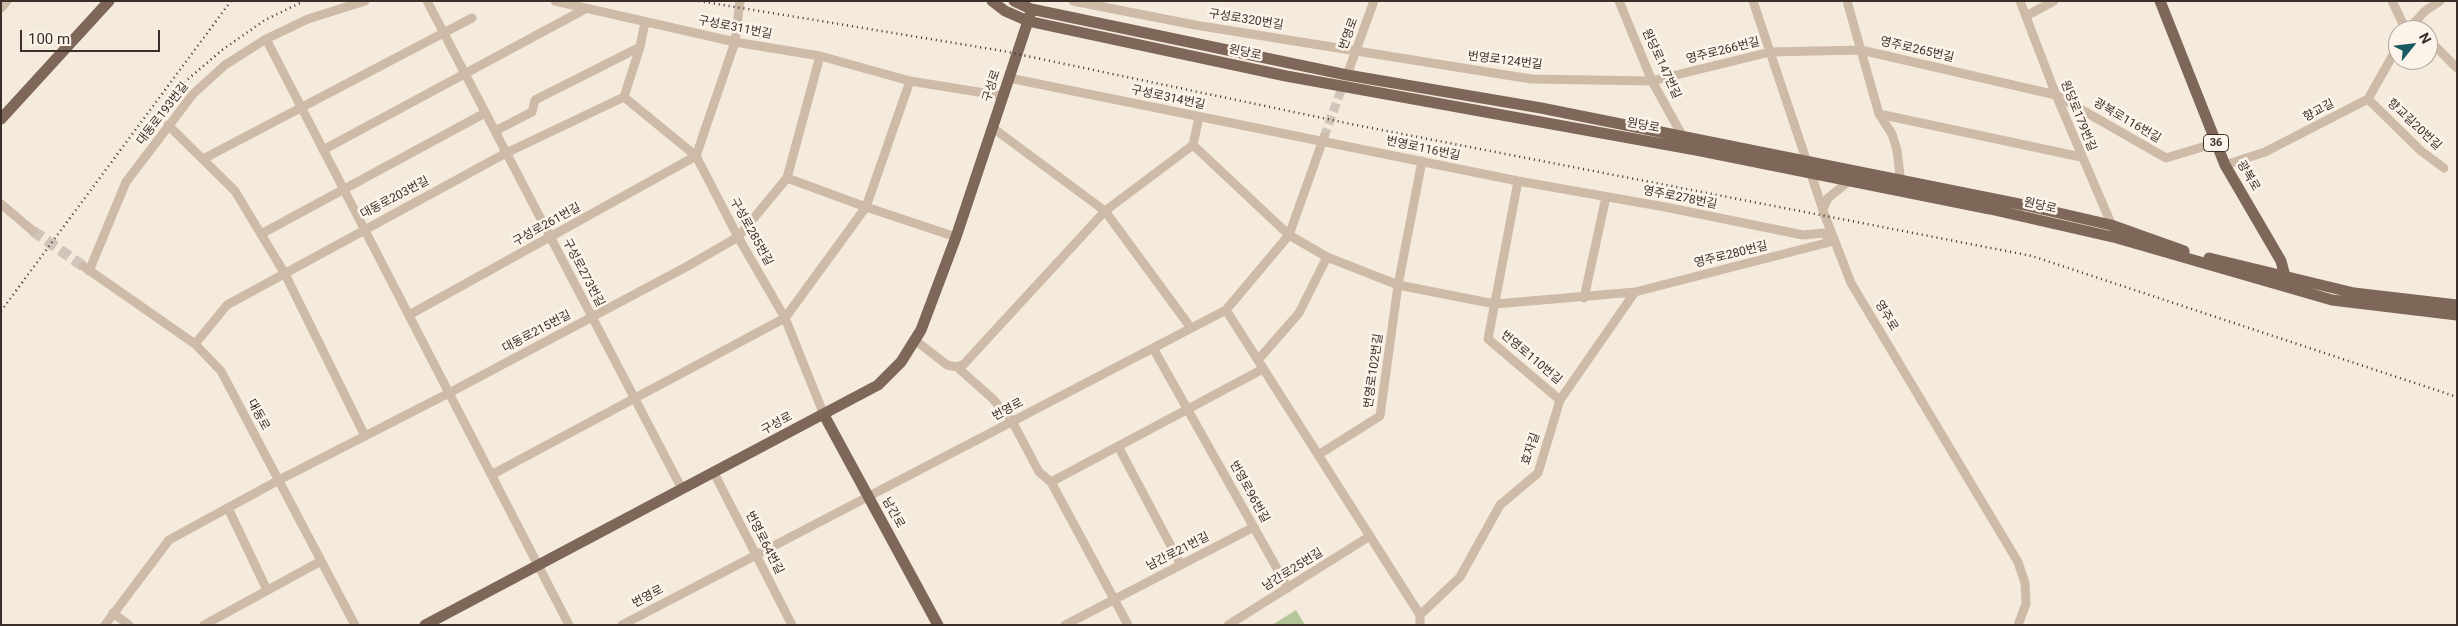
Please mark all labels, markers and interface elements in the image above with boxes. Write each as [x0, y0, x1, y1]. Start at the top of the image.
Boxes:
street label: 구성로320번길 [1208, 7, 1284, 33]
street label: 구성로311번길 [697, 14, 773, 42]
street label: 번영로 [1337, 16, 1361, 52]
scale bar [22, 20, 162, 52]
north arrow [2388, 20, 2438, 70]
street label: 원당로147번길 [1639, 27, 1683, 101]
text: 100 m [28, 30, 70, 48]
text: N [2416, 30, 2435, 46]
street label: 영주로266번길 [1685, 35, 1761, 67]
street label: 영주로265번길 [1879, 35, 1955, 65]
street label: 원당로 [1227, 43, 1263, 63]
street label: 번영로124번길 [1467, 49, 1543, 73]
street label: 구성로 [980, 68, 1004, 104]
street label: 원당로179번길 [2057, 78, 2099, 154]
street label: 대동로193번길 [134, 80, 192, 148]
street label: 구성로314번길 [1130, 83, 1206, 113]
street label: 광복로116번길 [2091, 96, 2163, 146]
street label: 향교길20번길 [2384, 96, 2444, 154]
street label: 향교길 [2301, 97, 2337, 125]
street label: 원당로 [1625, 116, 1661, 136]
street label: 번영로116번길 [1385, 134, 1461, 164]
road number: 36 [2204, 134, 2228, 152]
street label: 광복로 [2233, 158, 2263, 194]
street label: 대동로203번길 [358, 174, 432, 222]
street label: 영주로278번길 [1642, 184, 1718, 212]
street label: 원당로 [2022, 195, 2058, 217]
street label: 구성로285번길 [726, 196, 776, 268]
street label: 구성로261번길 [511, 200, 583, 250]
street label: 구성로273번길 [559, 236, 607, 310]
street label: 영주로280번길 [1693, 239, 1769, 271]
street label: 영주로 [1871, 298, 1901, 334]
street label: 대동로215번길 [500, 308, 574, 356]
street label: 번영로110번길 [1497, 328, 1565, 388]
street label: 번영로102번길 [1362, 333, 1386, 409]
street label: 번영로 [990, 396, 1026, 424]
street label: 대동로 [244, 397, 272, 433]
street label: 구성로 [759, 410, 795, 438]
street label: 효자길 [1519, 431, 1543, 467]
street label: 번영로96번길 [1226, 458, 1272, 526]
street label: 남간로 [879, 495, 907, 531]
street label: 번영로64번길 [742, 509, 786, 577]
street label: 남간로21번길 [1144, 530, 1212, 574]
street label: 남간로25번길 [1260, 546, 1326, 594]
street label: 번영로 [630, 583, 666, 611]

